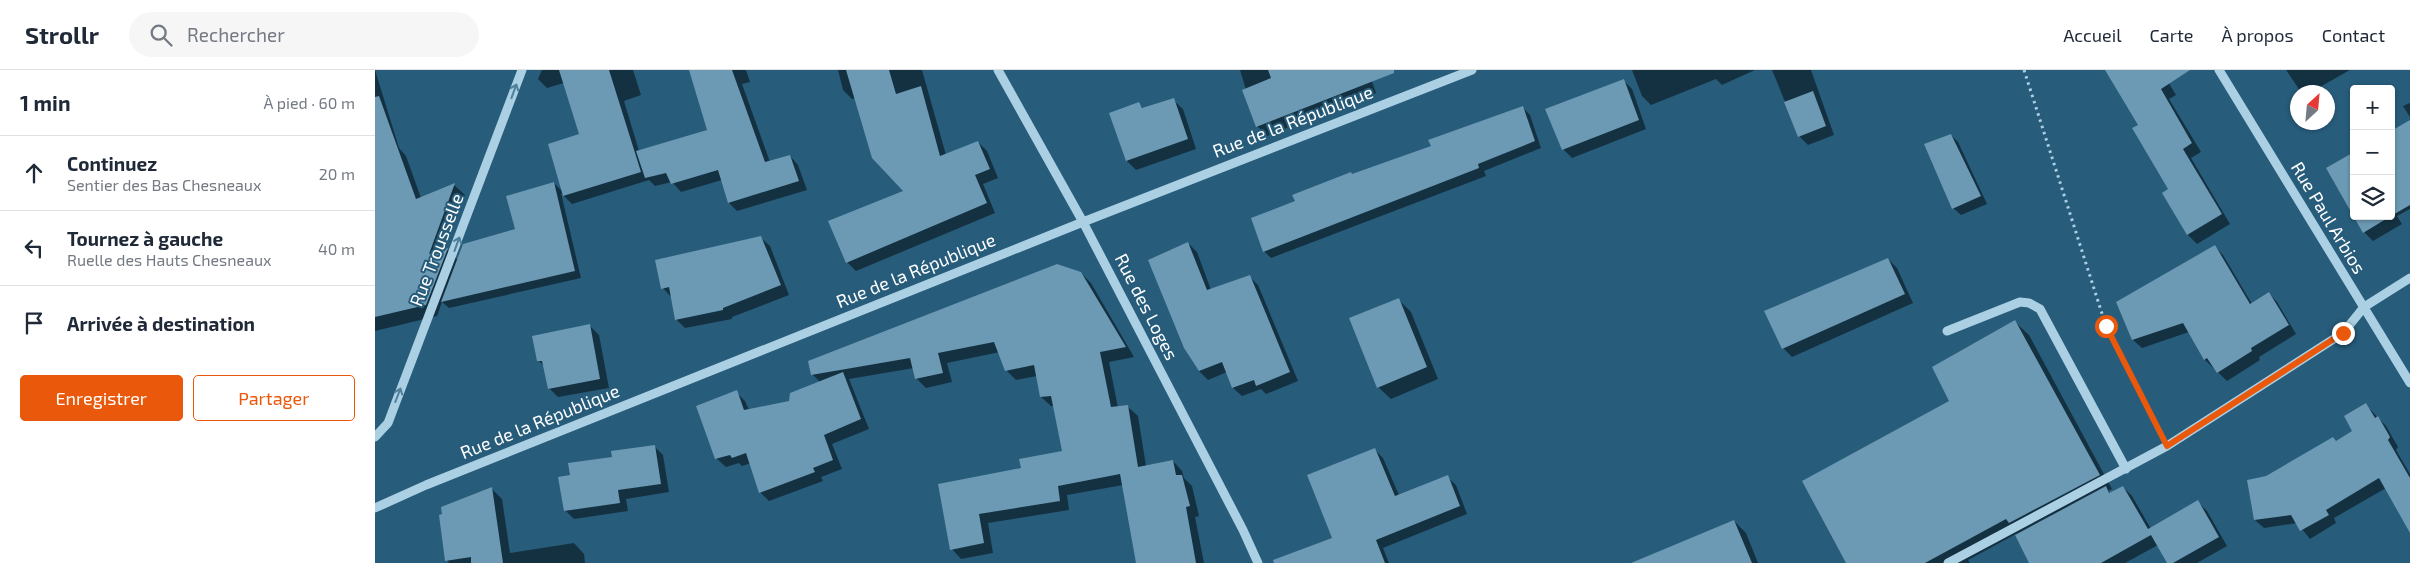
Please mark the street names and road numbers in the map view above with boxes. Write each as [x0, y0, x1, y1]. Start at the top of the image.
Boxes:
street label: Rue de la République [1209, 80, 1376, 162]
street label: Rue Paul Arbios [2287, 157, 2371, 277]
street label: Rue Trousselle [404, 190, 468, 309]
street label: Rue de la République [833, 228, 999, 312]
street label: Rue des Loges [1111, 250, 1183, 363]
street label: Rue de la République [457, 379, 623, 463]

